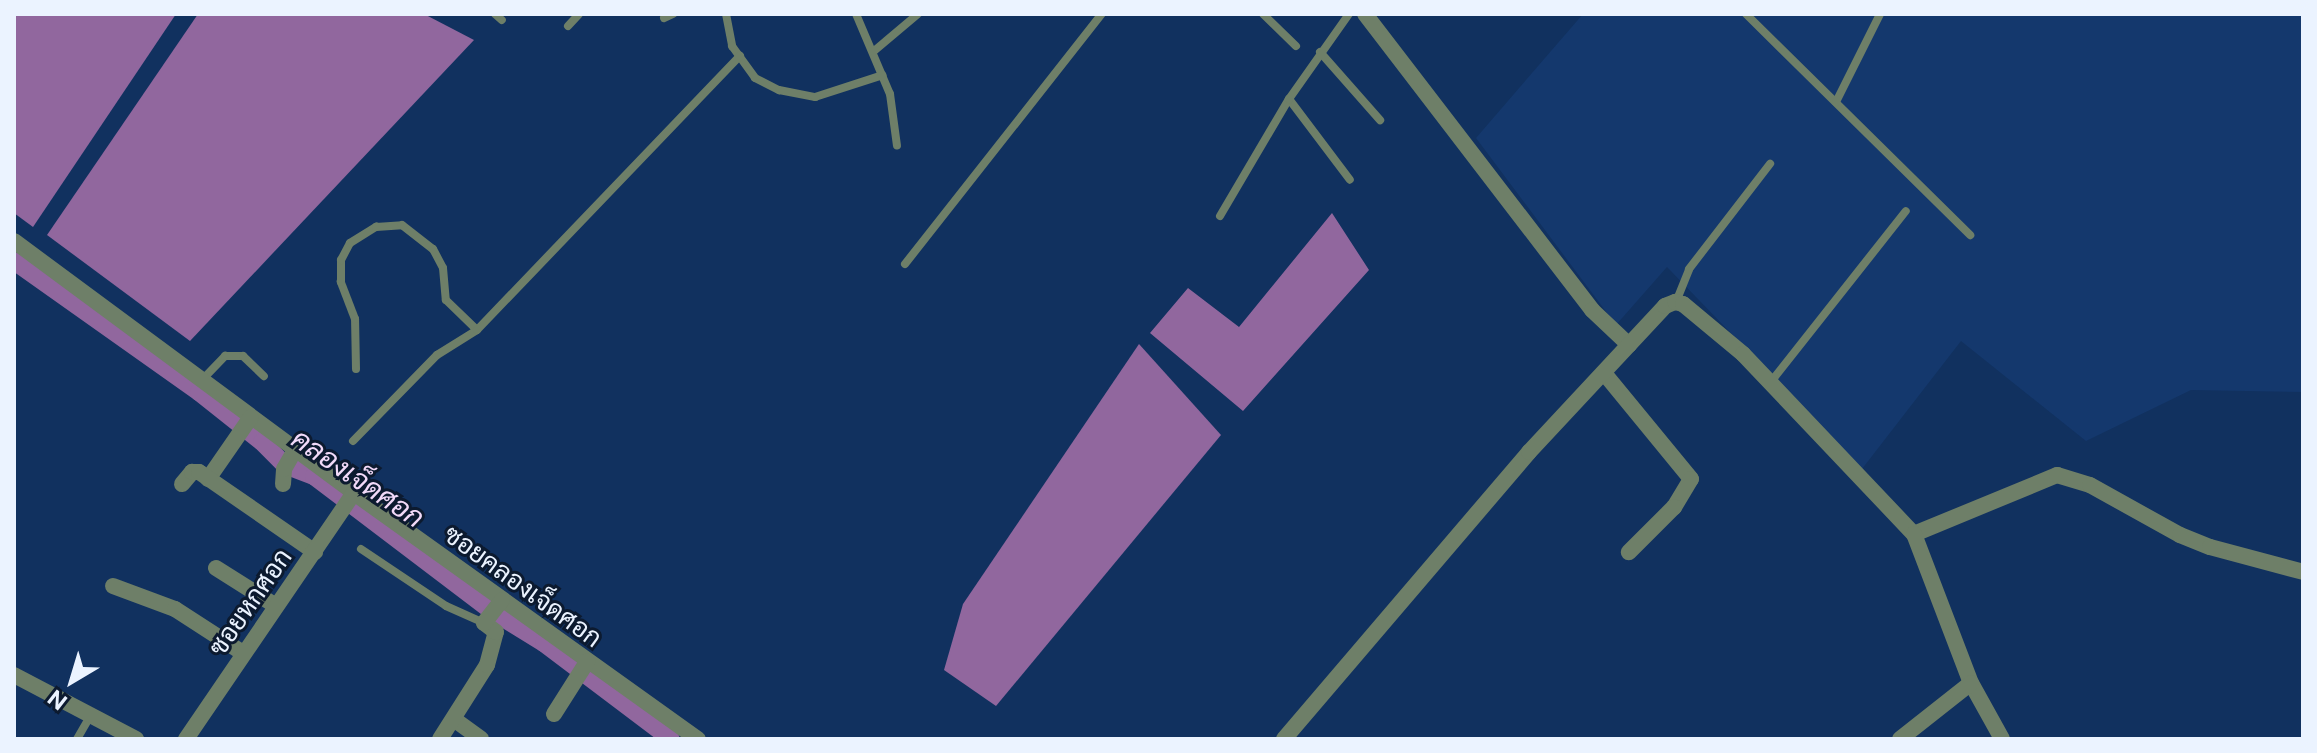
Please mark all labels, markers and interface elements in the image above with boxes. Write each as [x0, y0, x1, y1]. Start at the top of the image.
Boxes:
water label: คลองเจ็ดศอก [285, 421, 431, 535]
street label: ซอยคลองเจ็ดศอก [438, 518, 608, 654]
street label: ซอยหกศอก [202, 542, 298, 662]
north arrow [32, 641, 112, 721]
text: N [42, 684, 72, 715]

